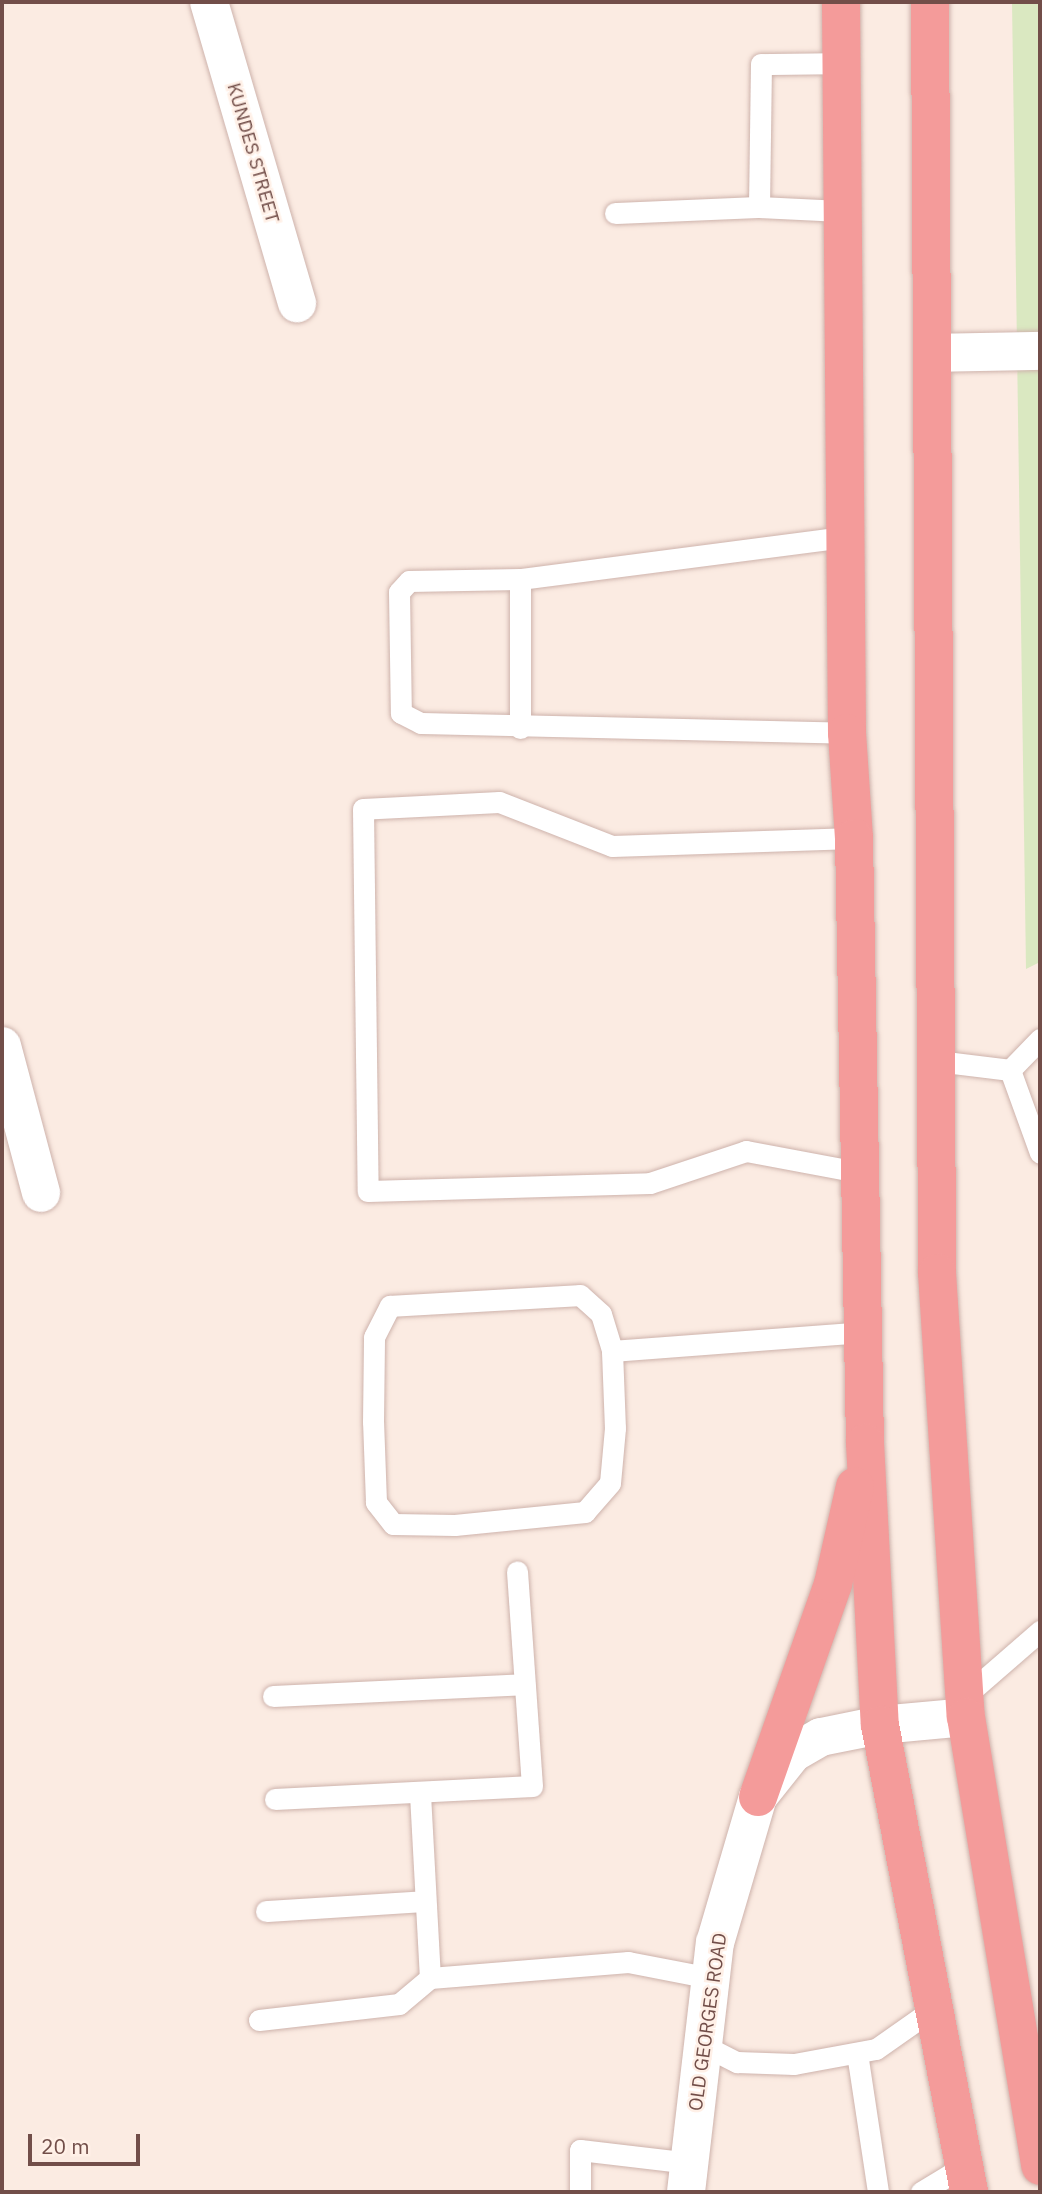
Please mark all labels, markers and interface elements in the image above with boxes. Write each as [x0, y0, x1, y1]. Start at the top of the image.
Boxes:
street label: KUNDES STREET [222, 80, 284, 226]
street label: OLD GEORGES ROAD [684, 1931, 732, 2113]
scale bar [32, 2120, 144, 2164]
text: 20 m [41, 2132, 90, 2160]

